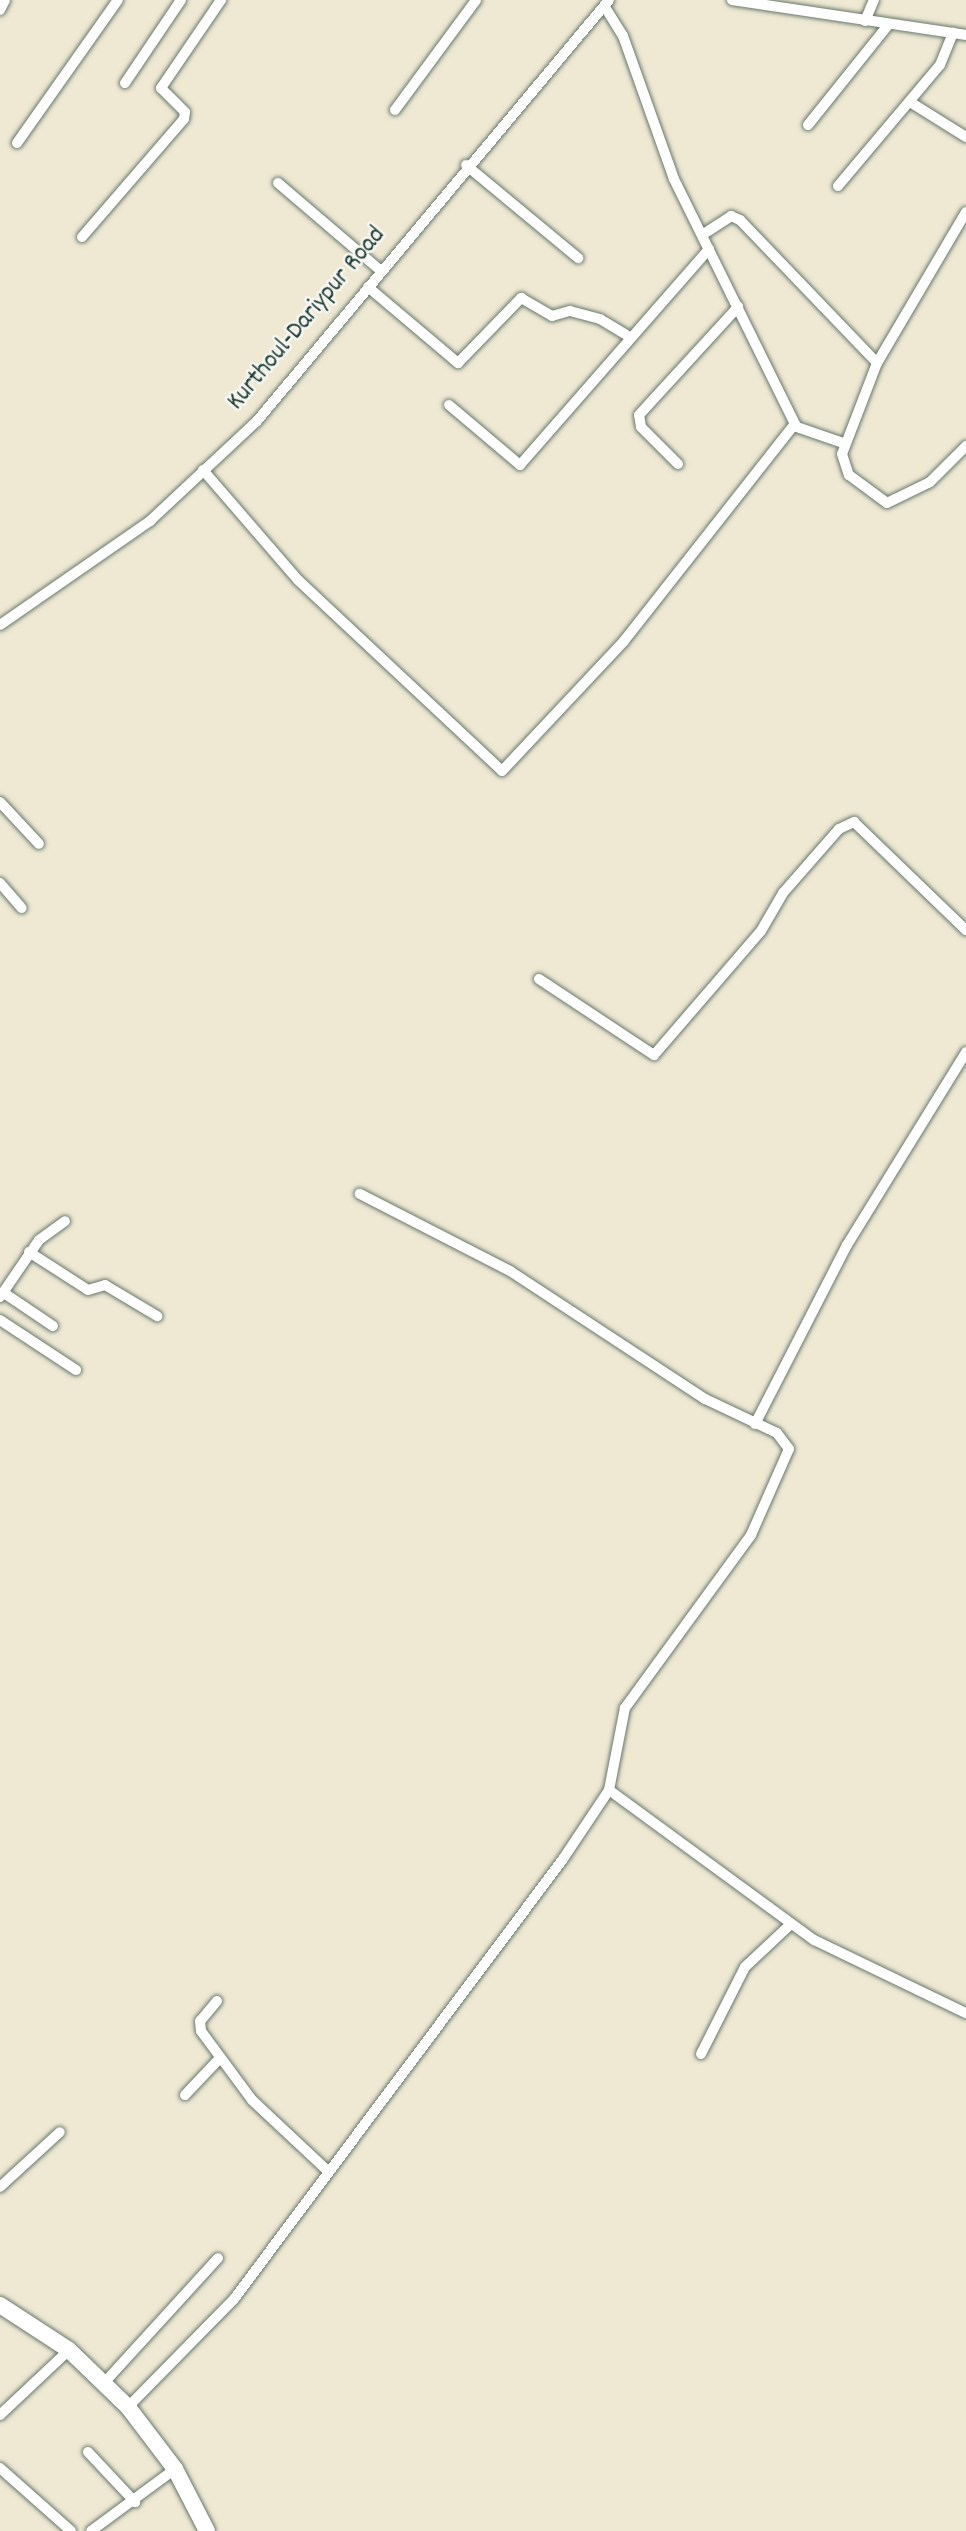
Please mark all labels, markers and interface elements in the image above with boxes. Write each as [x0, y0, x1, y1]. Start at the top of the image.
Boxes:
street label: Kurthoul-Dariypur Road [221, 221, 393, 417]

